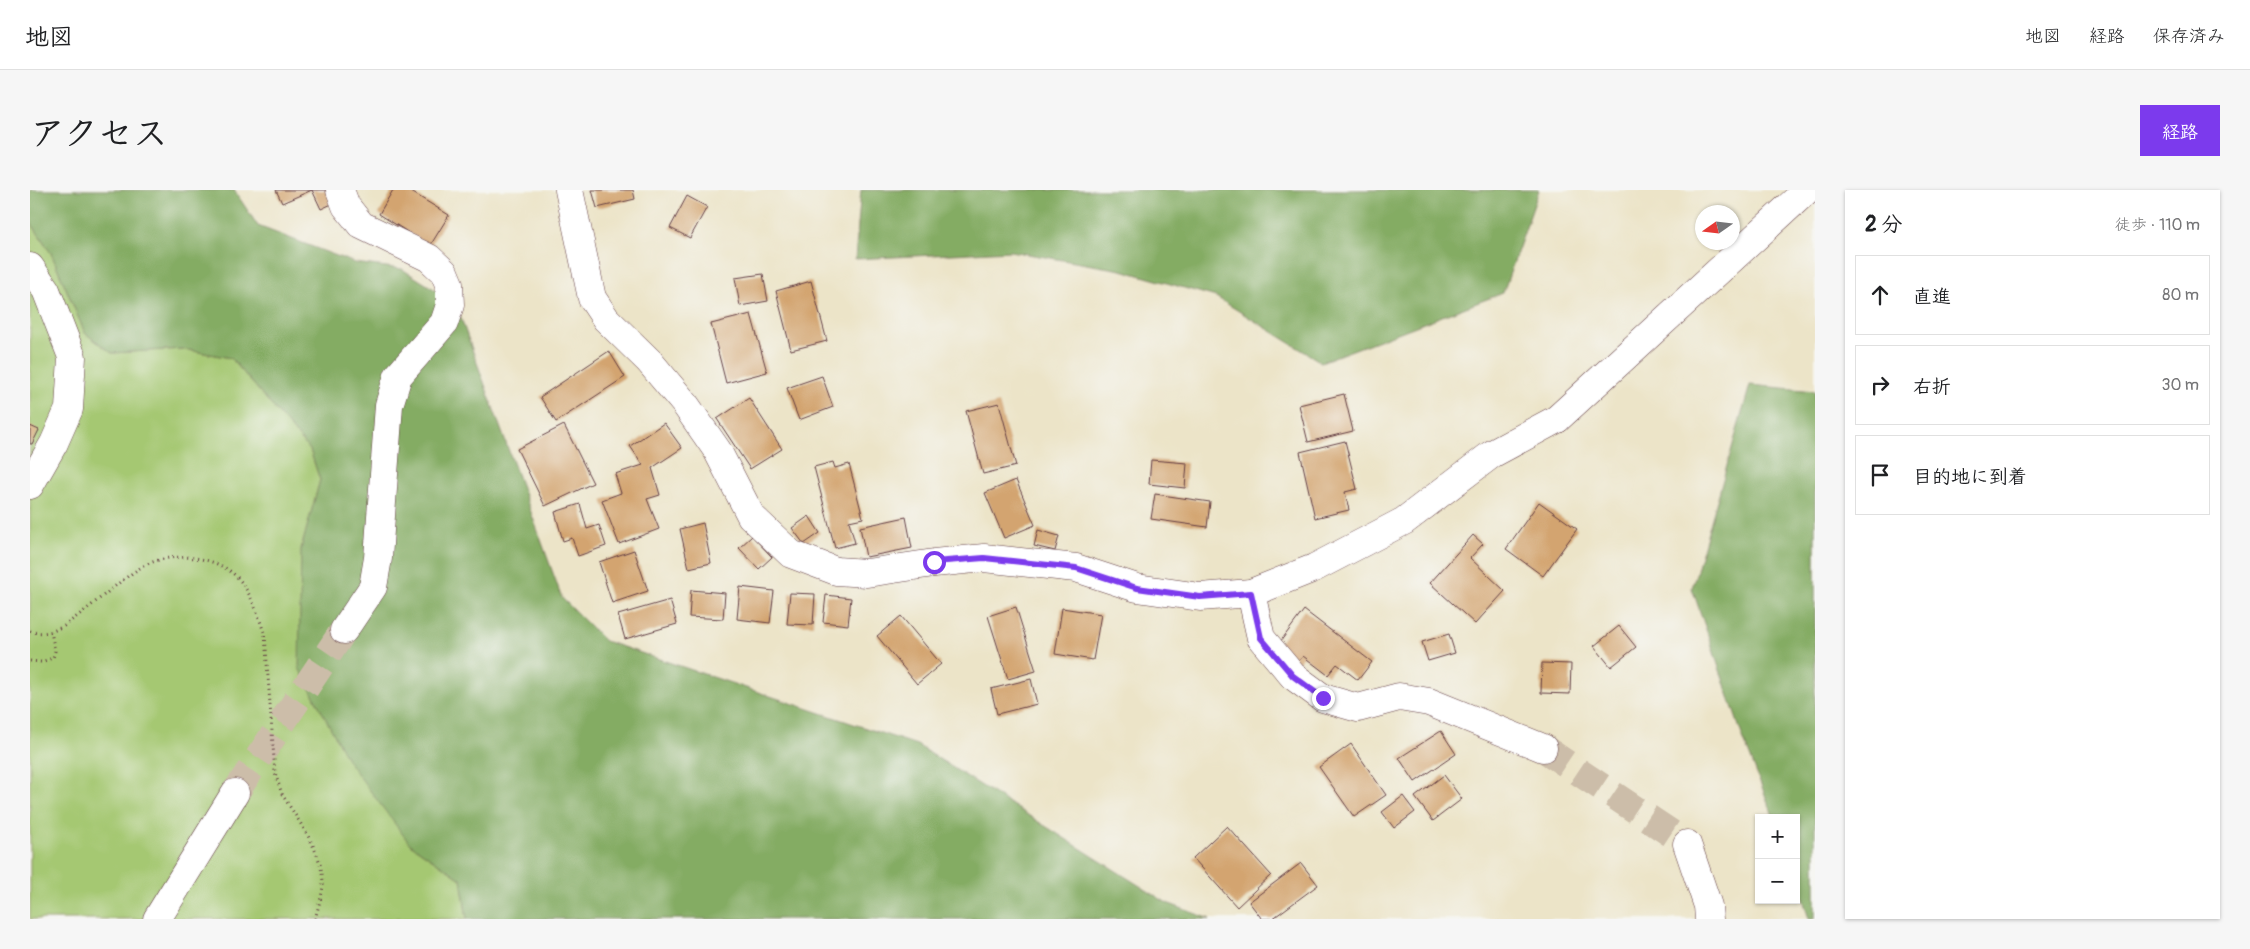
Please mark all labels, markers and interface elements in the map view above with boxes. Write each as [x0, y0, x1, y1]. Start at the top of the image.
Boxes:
text: 地図 [25, 23, 73, 52]
text: 地図 [2025, 25, 2061, 48]
text: 経路 [2089, 25, 2125, 48]
text: 保存済み [2153, 25, 2225, 48]
button: 経路 [2140, 105, 2220, 156]
text: アクセス [30, 112, 168, 156]
north arrow [1695, 205, 1740, 250]
text: 2 分 [1865, 211, 1902, 238]
text: 徒歩 · 110 m [2115, 215, 2200, 235]
icon: ahead [1866, 281, 1894, 309]
text: 直進 [1913, 285, 1951, 309]
text: 80 m [2162, 285, 2199, 305]
icon: right [1866, 371, 1894, 399]
text: 右折 [1913, 375, 1951, 399]
text: 30 m [2161, 375, 2199, 395]
icon: arrive [1866, 461, 1894, 489]
text: 目的地に到着 [1913, 465, 2027, 489]
route start [923, 551, 946, 574]
route end [1312, 687, 1335, 710]
map controls [1755, 814, 1800, 904]
button: + [1755, 814, 1800, 859]
button: − [1755, 859, 1800, 904]

